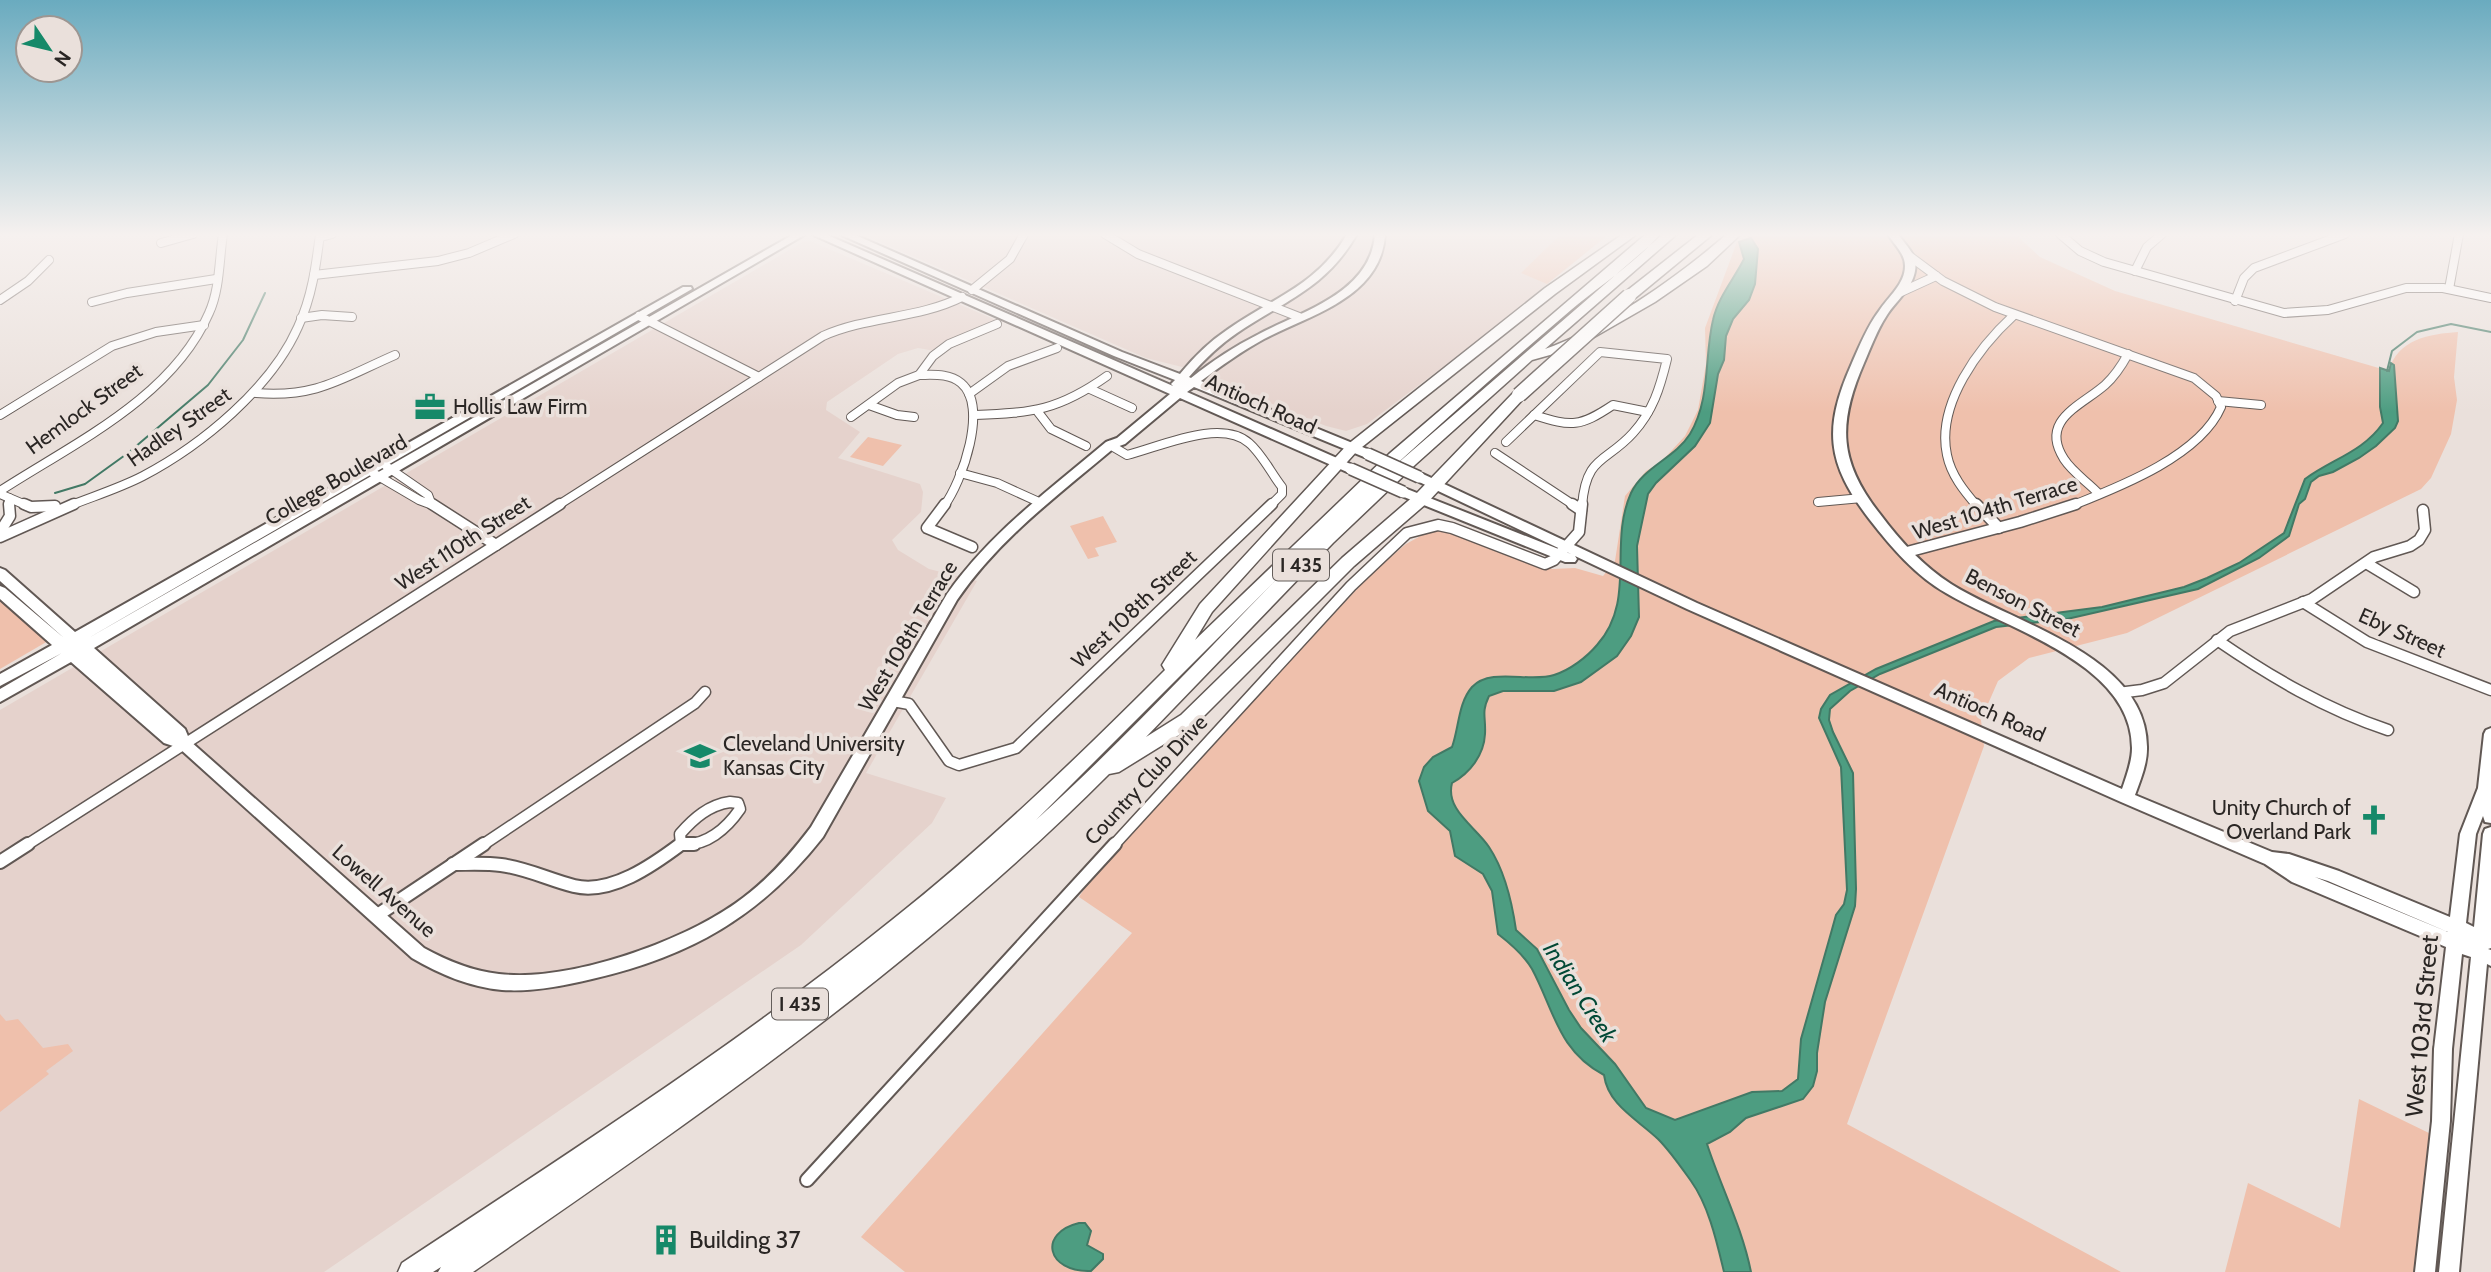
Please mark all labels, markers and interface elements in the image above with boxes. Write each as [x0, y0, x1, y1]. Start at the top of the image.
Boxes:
north arrow [14, 14, 84, 84]
text: N [49, 46, 76, 71]
street label: Hemlock Street [21, 358, 147, 459]
street label: Antioch Road [1202, 368, 1321, 439]
street label: Hadley Street [122, 382, 236, 472]
office icon: Hollis Law Firm [413, 390, 447, 424]
place label: Hollis Law Firm [453, 394, 587, 419]
street label: College Boulevard [260, 429, 411, 530]
street label: West 104th Terrace [1910, 471, 2080, 544]
street label: West 110th Street [391, 490, 535, 595]
street label: West 108th Street [1066, 544, 1201, 673]
road number: I 435 [1273, 550, 1329, 580]
street label: West 108th Terrace [853, 556, 963, 716]
street label: Benson Street [1962, 563, 2085, 642]
street label: Eby Street [2355, 602, 2449, 663]
street label: Antioch Road [1931, 676, 2050, 747]
street label: Country Club Drive [1079, 709, 1212, 850]
place label: Cleveland University Kansas City [723, 731, 905, 780]
school or university icon: Cleveland University Kansas City [683, 739, 717, 773]
place label: Unity Church of Overland Park [2212, 795, 2352, 844]
church icon: Unity Church of Overland Park [2357, 803, 2391, 837]
street label: Lowell Avenue [328, 839, 441, 942]
street label: West 103rd Street [2399, 934, 2444, 1118]
water label: Indian Creek [1537, 937, 1623, 1048]
road number: I 435 [772, 988, 828, 1020]
building icon: Building 37 [649, 1223, 683, 1257]
place label: Building 37 [689, 1225, 801, 1254]

